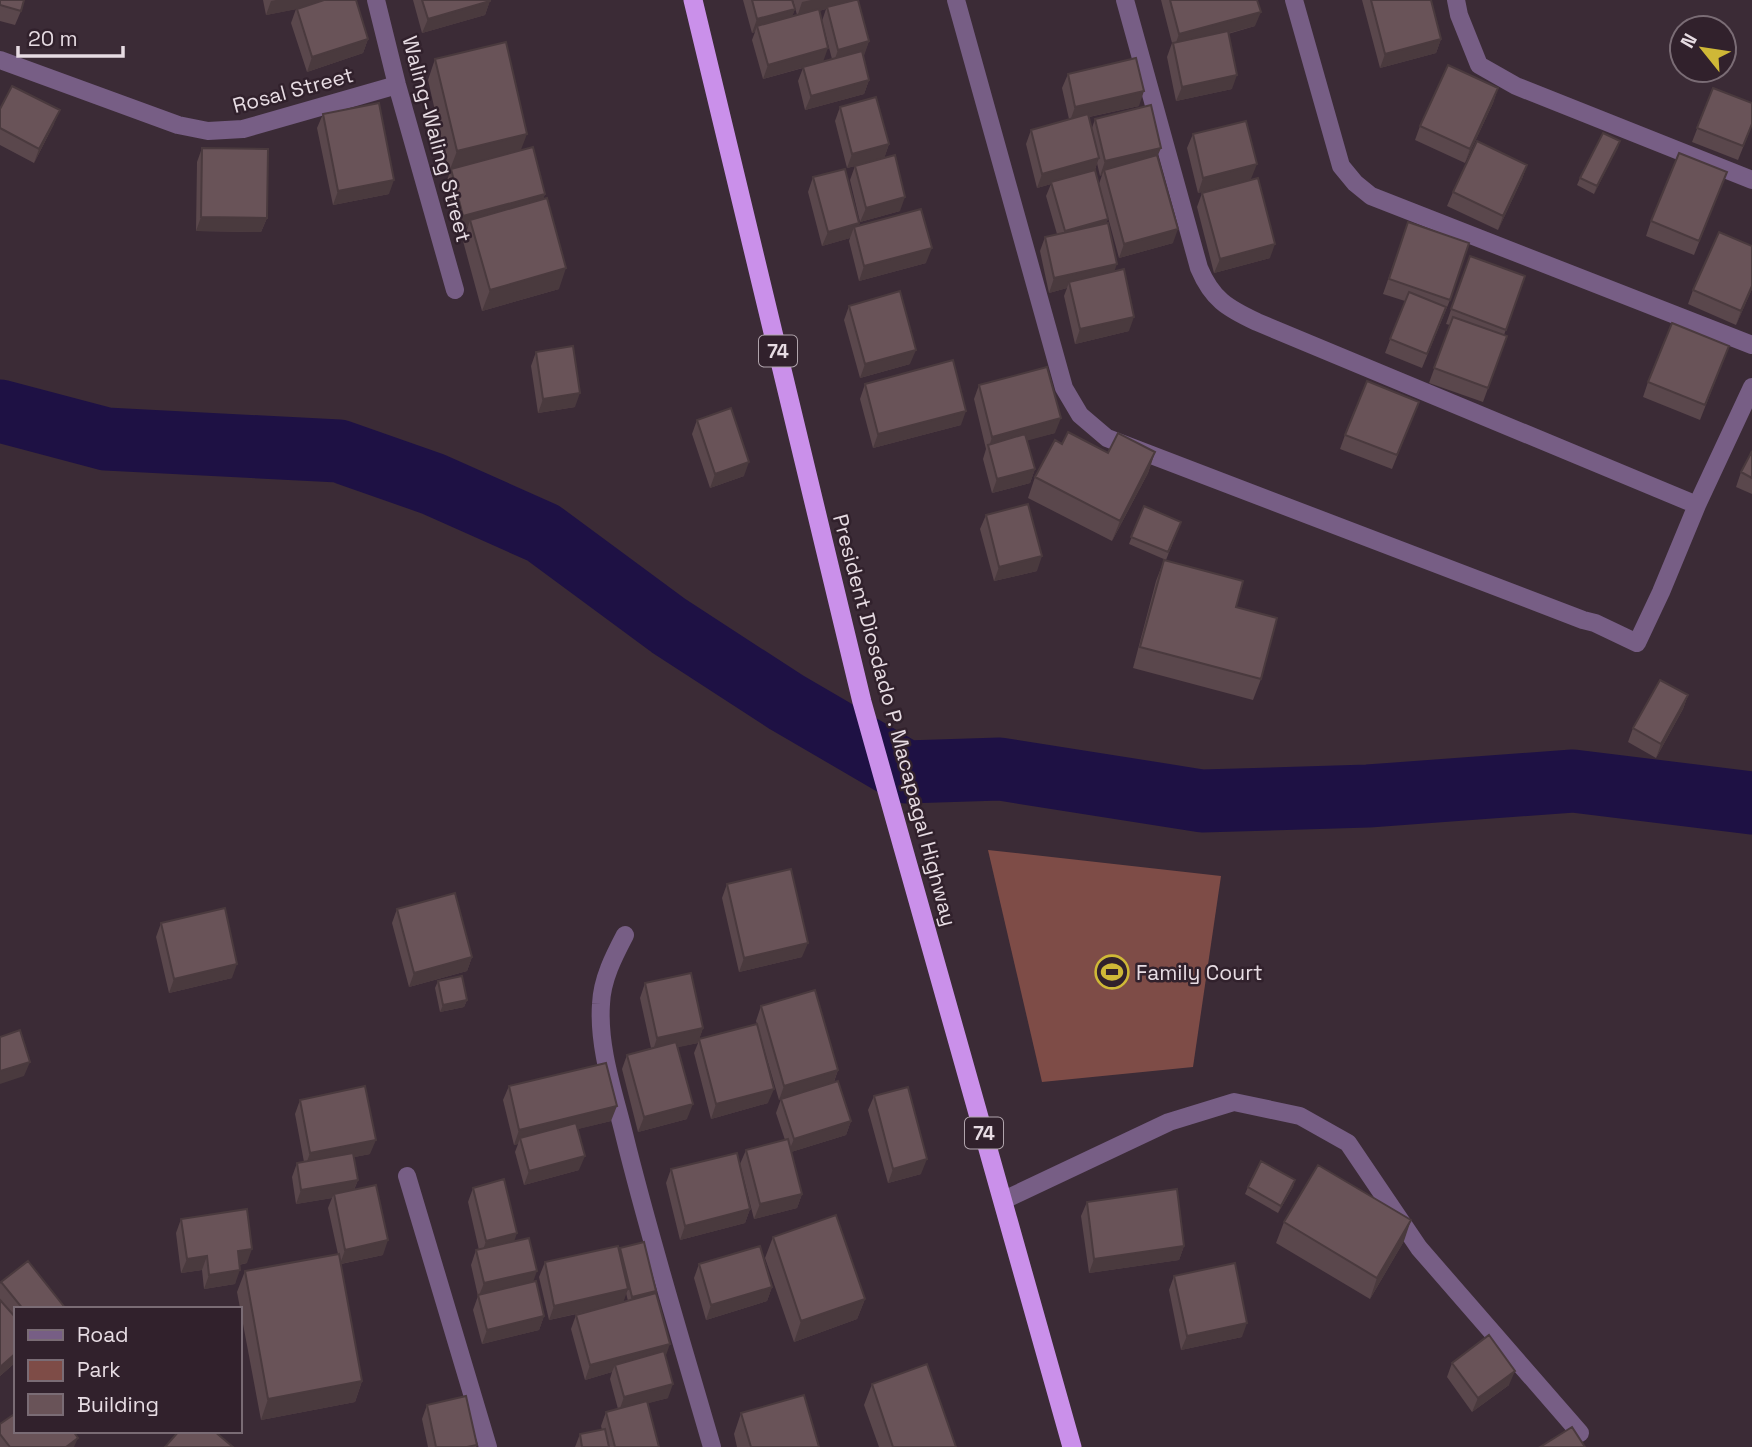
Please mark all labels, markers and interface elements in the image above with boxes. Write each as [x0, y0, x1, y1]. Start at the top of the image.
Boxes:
scale bar [18, 14, 122, 58]
north arrow [1668, 14, 1738, 84]
text: 20 m [28, 25, 78, 52]
text: N [1675, 29, 1703, 53]
street label: Waling-Waling Street [396, 33, 478, 245]
street label: Rosal Street [230, 61, 356, 119]
road number: 74 [759, 336, 797, 366]
street label: President Diosdado P. Macapagal Highway [827, 511, 963, 929]
sports icon: Family Court [1093, 953, 1131, 991]
place label: Family Court [1136, 959, 1263, 986]
road number: 74 [965, 1118, 1003, 1148]
legend [14, 1307, 242, 1433]
text: Road [77, 1321, 129, 1348]
text: Park [77, 1356, 121, 1383]
text: Building [77, 1391, 159, 1418]

